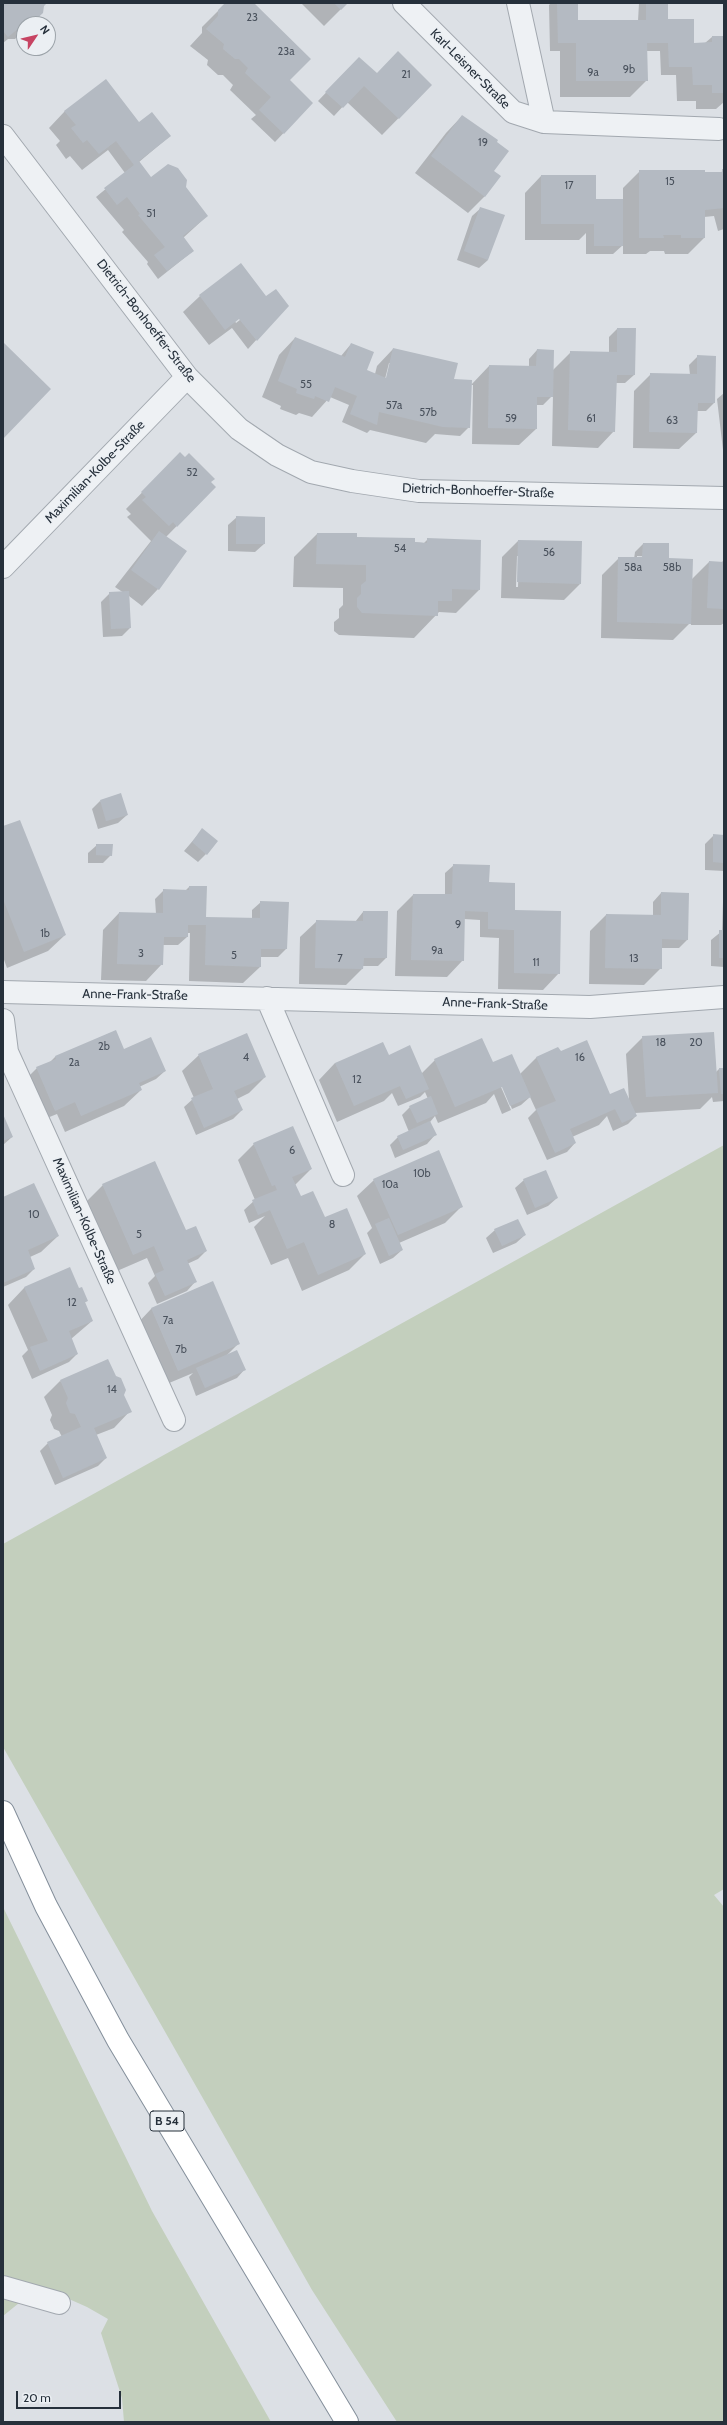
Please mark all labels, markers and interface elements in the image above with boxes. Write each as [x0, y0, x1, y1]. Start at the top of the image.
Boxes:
house number: 23 [246, 11, 258, 25]
north arrow [16, 16, 56, 56]
text: N [37, 22, 53, 37]
street label: Karl-Leisner-Straße [427, 26, 513, 112]
house number: 23a [278, 45, 294, 59]
house number: 9b [623, 63, 635, 77]
house number: 9a [587, 66, 599, 80]
house number: 21 [401, 68, 411, 82]
house number: 19 [478, 136, 488, 150]
house number: 15 [665, 175, 675, 189]
house number: 17 [564, 179, 574, 193]
house number: 51 [146, 207, 156, 221]
street label: Dietrich-Bonhoeffer-Straße [93, 256, 199, 386]
house number: 55 [300, 378, 312, 392]
house number: 57a [386, 399, 402, 413]
house number: 57b [419, 406, 437, 420]
house number: 59 [505, 412, 517, 426]
house number: 61 [586, 412, 596, 426]
house number: 63 [666, 414, 678, 428]
street label: Maximilian-Kolbe-Straße [42, 417, 148, 527]
house number: 52 [186, 466, 198, 480]
street label: Dietrich-Bonhoeffer-Straße [402, 481, 554, 501]
house number: 54 [394, 542, 406, 556]
house number: 56 [543, 546, 555, 560]
house number: 58a [624, 561, 642, 575]
house number: 58b [663, 561, 681, 575]
house number: 9 [455, 918, 461, 932]
house number: 1b [40, 927, 50, 941]
house number: 9a [431, 944, 443, 958]
house number: 3 [138, 947, 144, 961]
house number: 5 [231, 949, 237, 963]
house number: 7 [337, 952, 343, 966]
house number: 13 [629, 952, 639, 966]
house number: 11 [532, 956, 540, 970]
street label: Anne-Frank-Straße [82, 986, 188, 1004]
street label: Anne-Frank-Straße [442, 994, 548, 1014]
house number: 18 [656, 1036, 666, 1050]
house number: 20 [689, 1036, 703, 1050]
house number: 2b [98, 1040, 110, 1054]
house number: 4 [243, 1051, 249, 1065]
house number: 16 [575, 1051, 585, 1065]
house number: 2a [68, 1056, 80, 1070]
house number: 12 [352, 1073, 362, 1087]
house number: 6 [289, 1144, 295, 1158]
street label: Maximilian-Kolbe-Straße [49, 1155, 119, 1287]
house number: 10b [413, 1167, 431, 1181]
house number: 10a [382, 1178, 398, 1192]
house number: 10 [28, 1208, 40, 1222]
house number: 8 [329, 1218, 335, 1232]
house number: 5 [136, 1228, 142, 1242]
house number: 12 [67, 1296, 77, 1310]
house number: 7a [163, 1314, 173, 1328]
house number: 7b [175, 1343, 187, 1357]
house number: 14 [107, 1383, 117, 1397]
road number: B 54 [150, 2111, 184, 2131]
scale bar [18, 2383, 123, 2409]
text: 20 m [23, 2390, 51, 2405]

